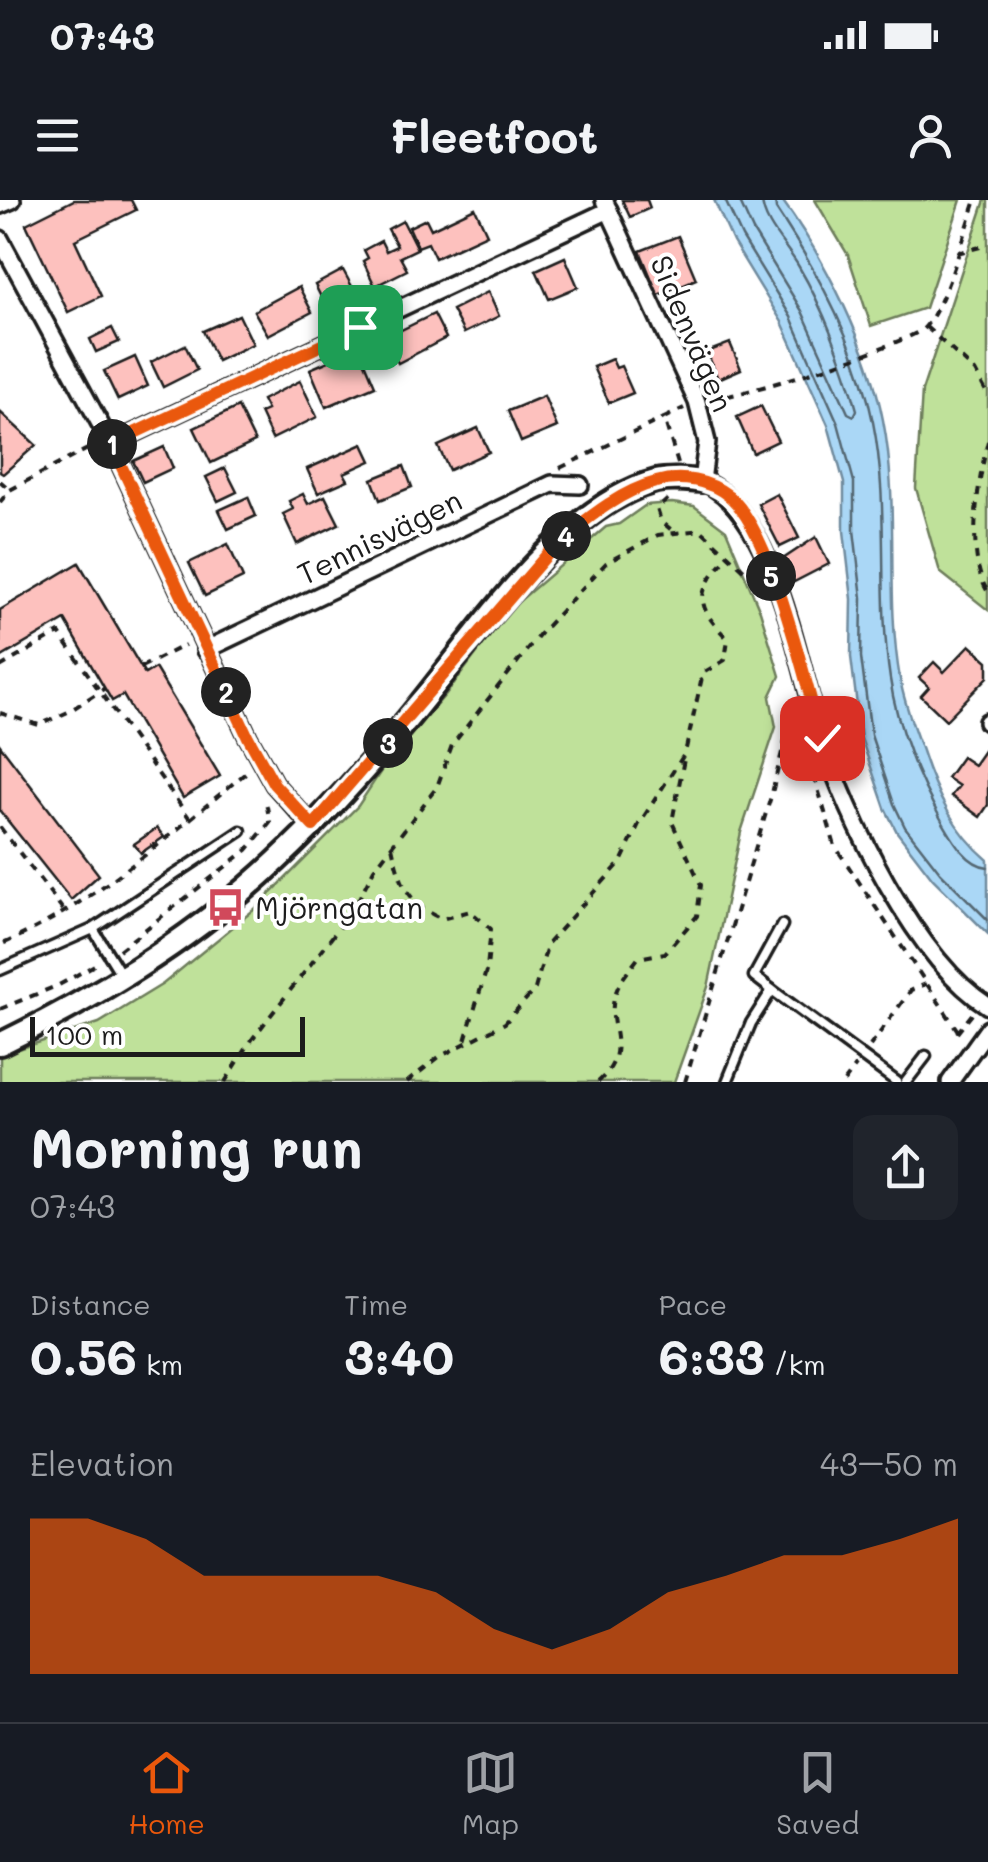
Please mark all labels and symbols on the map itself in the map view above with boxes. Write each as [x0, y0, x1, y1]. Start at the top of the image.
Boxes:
street label: Sidenvägen [642, 249, 744, 417]
pin [318, 285, 403, 370]
pin: 1 [87, 419, 137, 469]
street label: Tennisvägen [290, 479, 468, 593]
pin: 4 [541, 511, 591, 561]
pin: 5 [746, 551, 796, 601]
pin: 2 [201, 667, 251, 717]
pin [780, 696, 865, 781]
pin: 3 [363, 718, 413, 768]
bus stop icon: Mjörngatan [204, 886, 246, 928]
place label: Mjörngatan [255, 887, 423, 927]
scale bar [30, 1012, 305, 1056]

